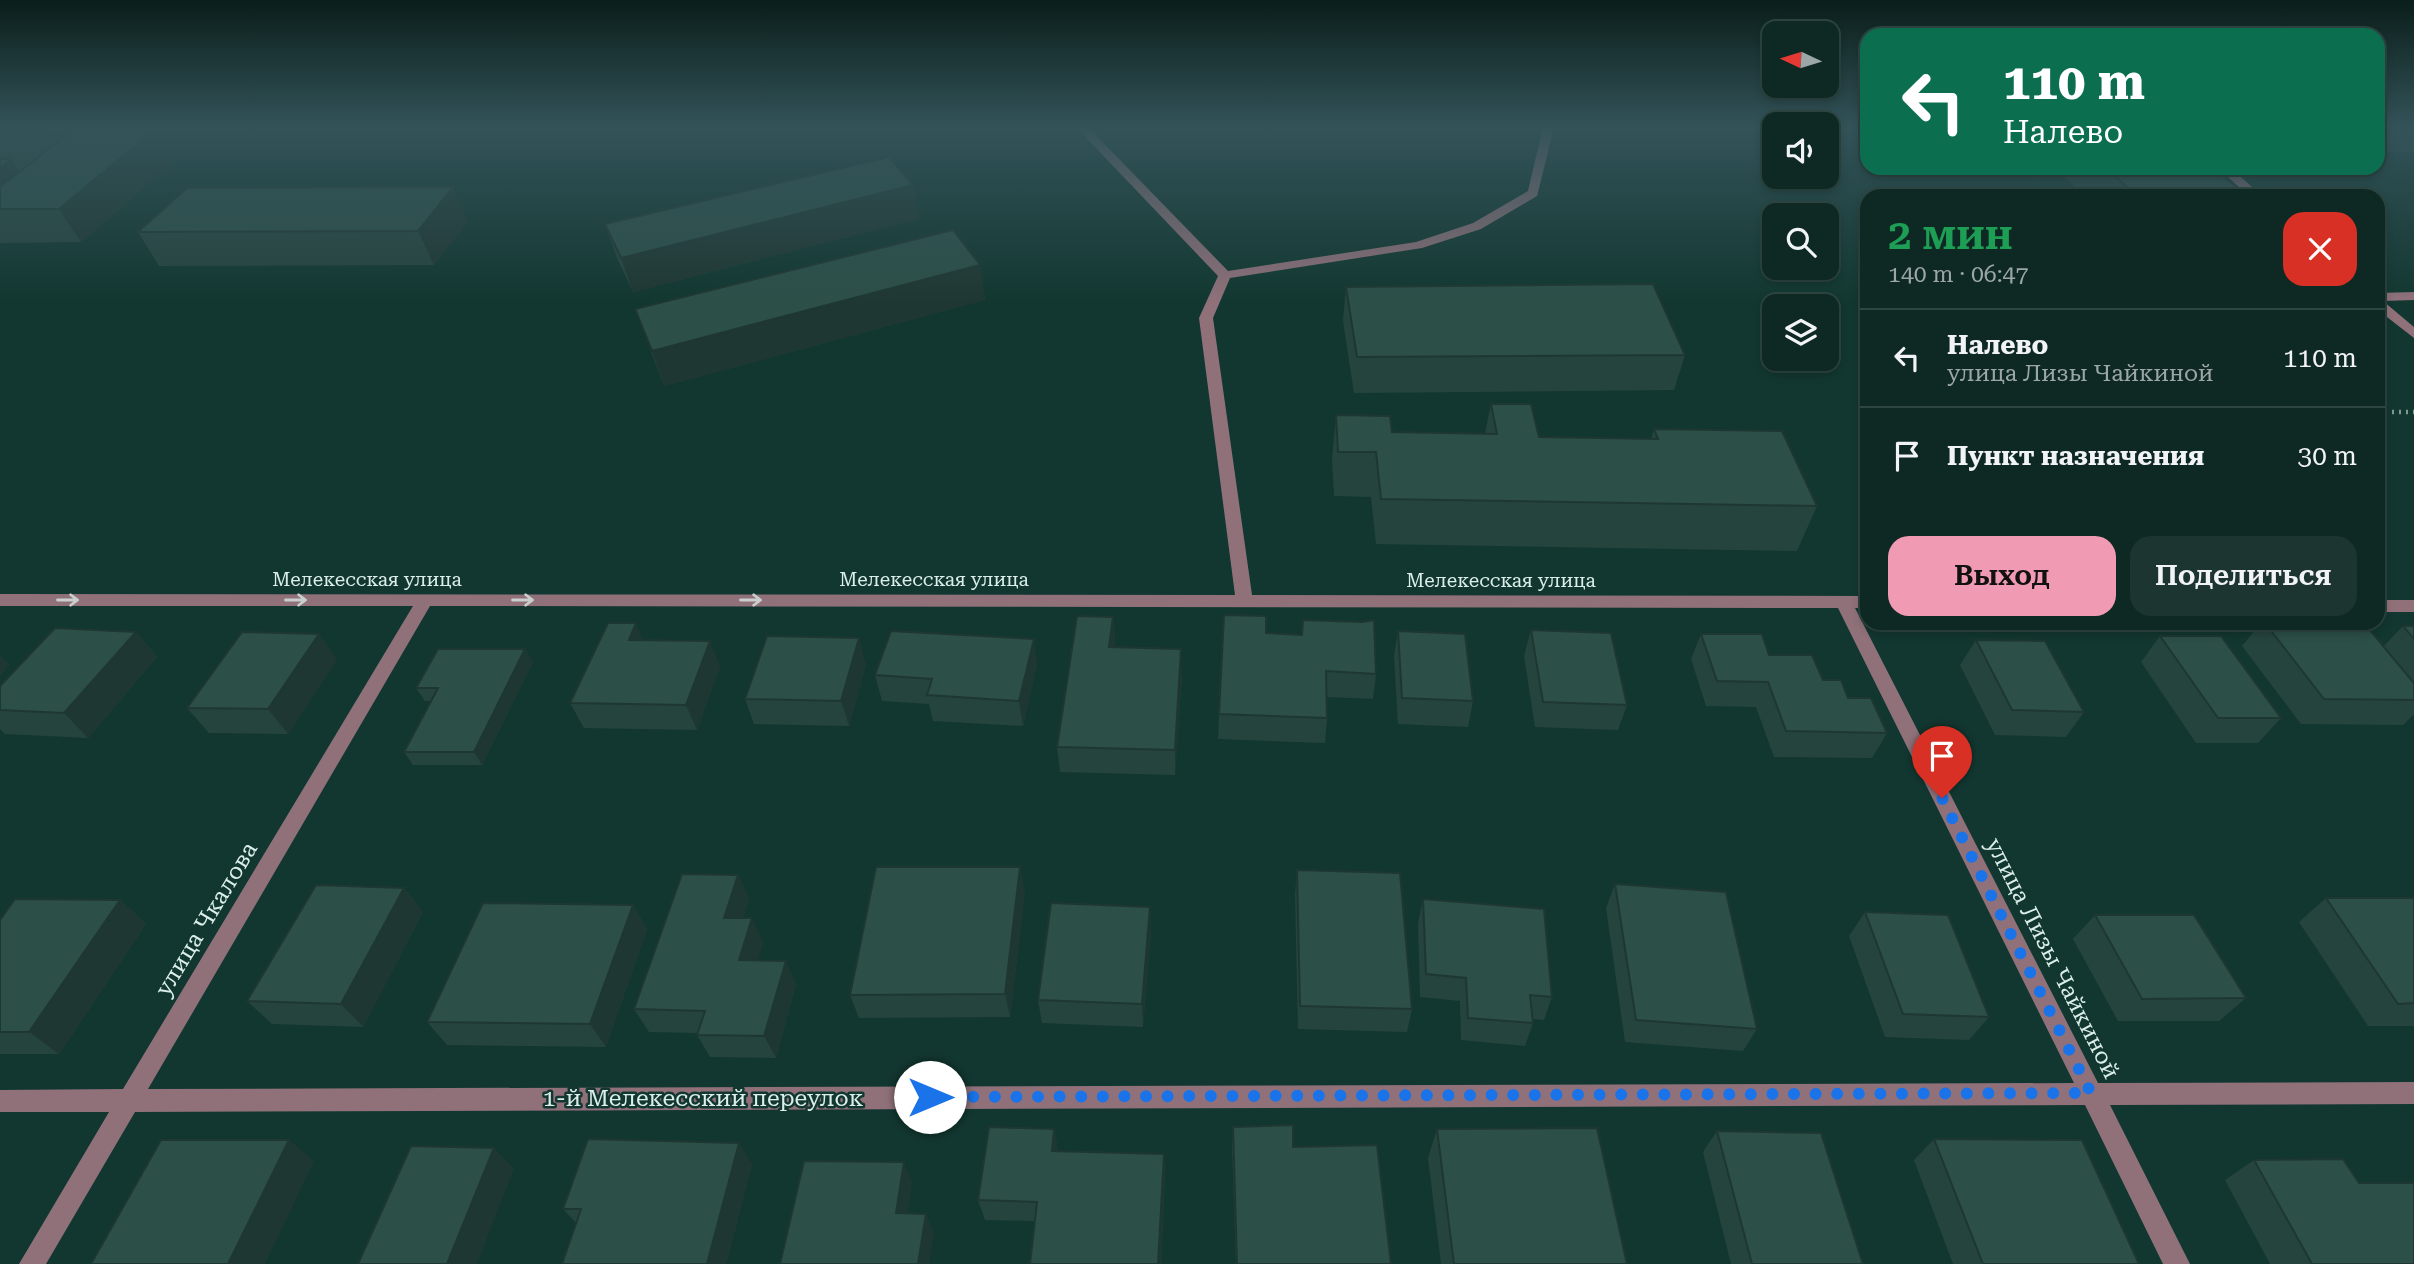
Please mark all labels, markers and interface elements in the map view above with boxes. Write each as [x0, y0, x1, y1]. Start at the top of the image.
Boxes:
north arrow [1762, 21, 1839, 98]
map controls [1762, 21, 1839, 371]
text: 110 m [2003, 54, 2145, 111]
icon: left [1888, 56, 1979, 147]
button: sound [1762, 112, 1839, 189]
text: Налево [2003, 113, 2123, 151]
button: search [1762, 203, 1839, 280]
text: 2 мин [1888, 210, 2013, 259]
button: close [2283, 212, 2357, 286]
text: 140 m · 06:47 [1888, 261, 2028, 288]
button: layers [1762, 294, 1839, 371]
text: Налево [1947, 330, 2048, 360]
icon: left [1888, 339, 1926, 377]
text: 110 m [2283, 343, 2357, 373]
text: улица Лизы Чайкиной [1947, 360, 2214, 387]
icon: arrive [1888, 437, 1926, 475]
text: Пункт назначения [1947, 441, 2204, 471]
text: 30 m [2298, 441, 2357, 471]
button: Выход [1888, 536, 2116, 616]
button: Поделиться [2130, 536, 2357, 616]
street label: Мелекесская улица [272, 568, 462, 591]
street label: Мелекесская улица [839, 568, 1029, 591]
street label: Мелекесская улица [1406, 569, 1596, 592]
one-way arrow [56, 593, 79, 607]
one-way arrow [284, 593, 307, 607]
one-way arrow [511, 593, 534, 607]
one-way arrow [739, 593, 762, 607]
pin [1912, 726, 1972, 798]
icon: arrive [1923, 737, 1961, 775]
street label: улица Лизы Чайкиной [1980, 833, 2125, 1083]
street label: улица Чкалова [150, 837, 263, 1001]
position arrow [893, 1060, 967, 1134]
street label: 1-й Мелекесский переулок [543, 1085, 864, 1112]

